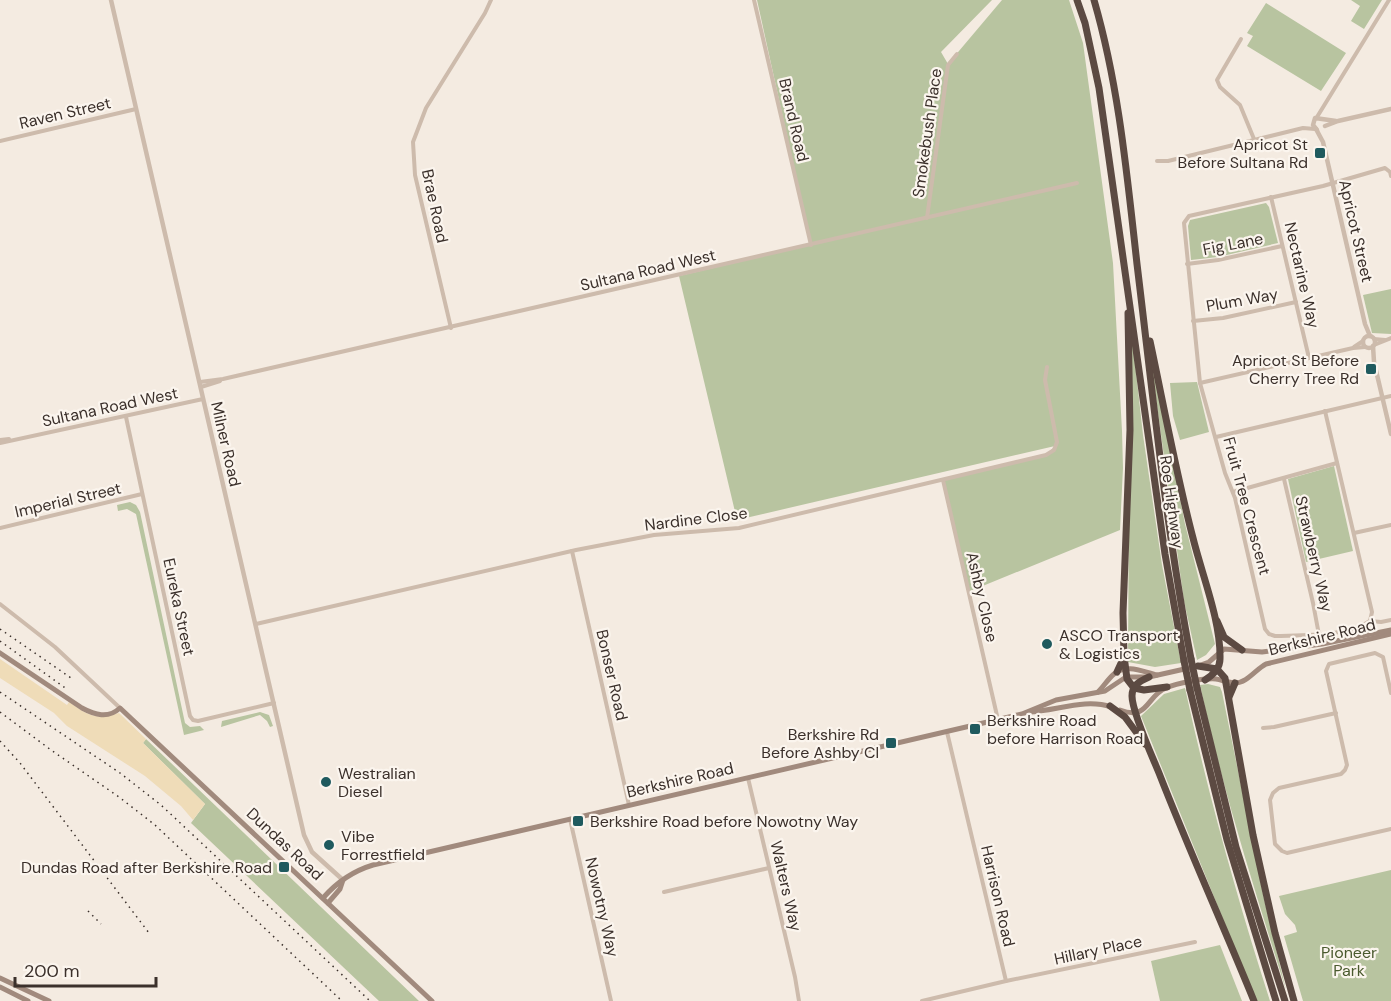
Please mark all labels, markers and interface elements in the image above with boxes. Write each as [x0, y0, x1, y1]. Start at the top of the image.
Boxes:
street label: Smokebush Place [908, 67, 946, 199]
street label: Brand Road [774, 76, 814, 164]
street label: Raven Street [17, 92, 113, 134]
place label: Apricot St Before Sultana Rd [1178, 134, 1308, 173]
marker: Apricot St Before Sultana Rd [1313, 146, 1327, 160]
street label: Brae Road [417, 167, 453, 245]
street label: Apricot Street [1334, 178, 1378, 284]
street label: Nectarine Way [1280, 220, 1324, 330]
street label: Fig Lane [1201, 228, 1265, 260]
street label: Sultana Road West [578, 244, 718, 296]
street label: Plum Way [1204, 283, 1280, 317]
place label: Apricot St Before Cherry Tree Rd [1232, 350, 1359, 389]
marker: Apricot St Before Cherry Tree Rd [1364, 362, 1378, 376]
street label: Sultana Road West [40, 382, 180, 432]
street label: Milner Road [206, 399, 246, 489]
street label: Fruit Tree Crescent [1218, 435, 1276, 577]
street label: Roe Highway [1155, 454, 1189, 550]
street label: Imperial Street [13, 478, 123, 522]
street label: Strawberry Way [1290, 494, 1338, 614]
street label: Nardine Close [643, 502, 749, 536]
street label: Ashby Close [961, 550, 1003, 644]
street label: Eureka Street [158, 556, 200, 658]
street label: Berkshire Road [1266, 614, 1378, 660]
place label: ASCO Transport & Logistics [1059, 625, 1179, 664]
street label: Bonser Road [591, 627, 633, 723]
marker: ASCO Transport & Logistics [1040, 637, 1054, 651]
place label: Berkshire Road before Harrison Road [987, 710, 1143, 749]
marker: Berkshire Road before Harrison Road [968, 722, 982, 736]
place label: Berkshire Rd Before Ashby Cl [761, 724, 879, 763]
marker: Berkshire Rd Before Ashby Cl [884, 736, 898, 750]
street label: Berkshire Road [624, 757, 736, 803]
place label: Westralian Diesel [338, 763, 416, 802]
marker: Westralian Diesel [319, 775, 333, 789]
street label: Dundas Road [242, 803, 328, 885]
place label: Berkshire Road before Nowotny Way [590, 811, 858, 832]
marker: Berkshire Road before Nowotny Way [571, 814, 585, 828]
place label: Vibe Forrestfield [341, 826, 425, 865]
marker: Vibe Forrestfield [322, 838, 336, 852]
street label: Walters Way [765, 839, 807, 933]
street label: Harrison Road [976, 843, 1020, 949]
street label: Nowotny Way [580, 855, 624, 959]
place label: Dundas Road after Berkshire Road [21, 857, 272, 878]
marker: Dundas Road after Berkshire Road [277, 860, 291, 874]
street label: Hillary Place [1052, 930, 1144, 970]
park label: Pioneer Park [1321, 942, 1377, 981]
scale bar [15, 950, 156, 988]
text: 200 m [24, 959, 80, 983]

